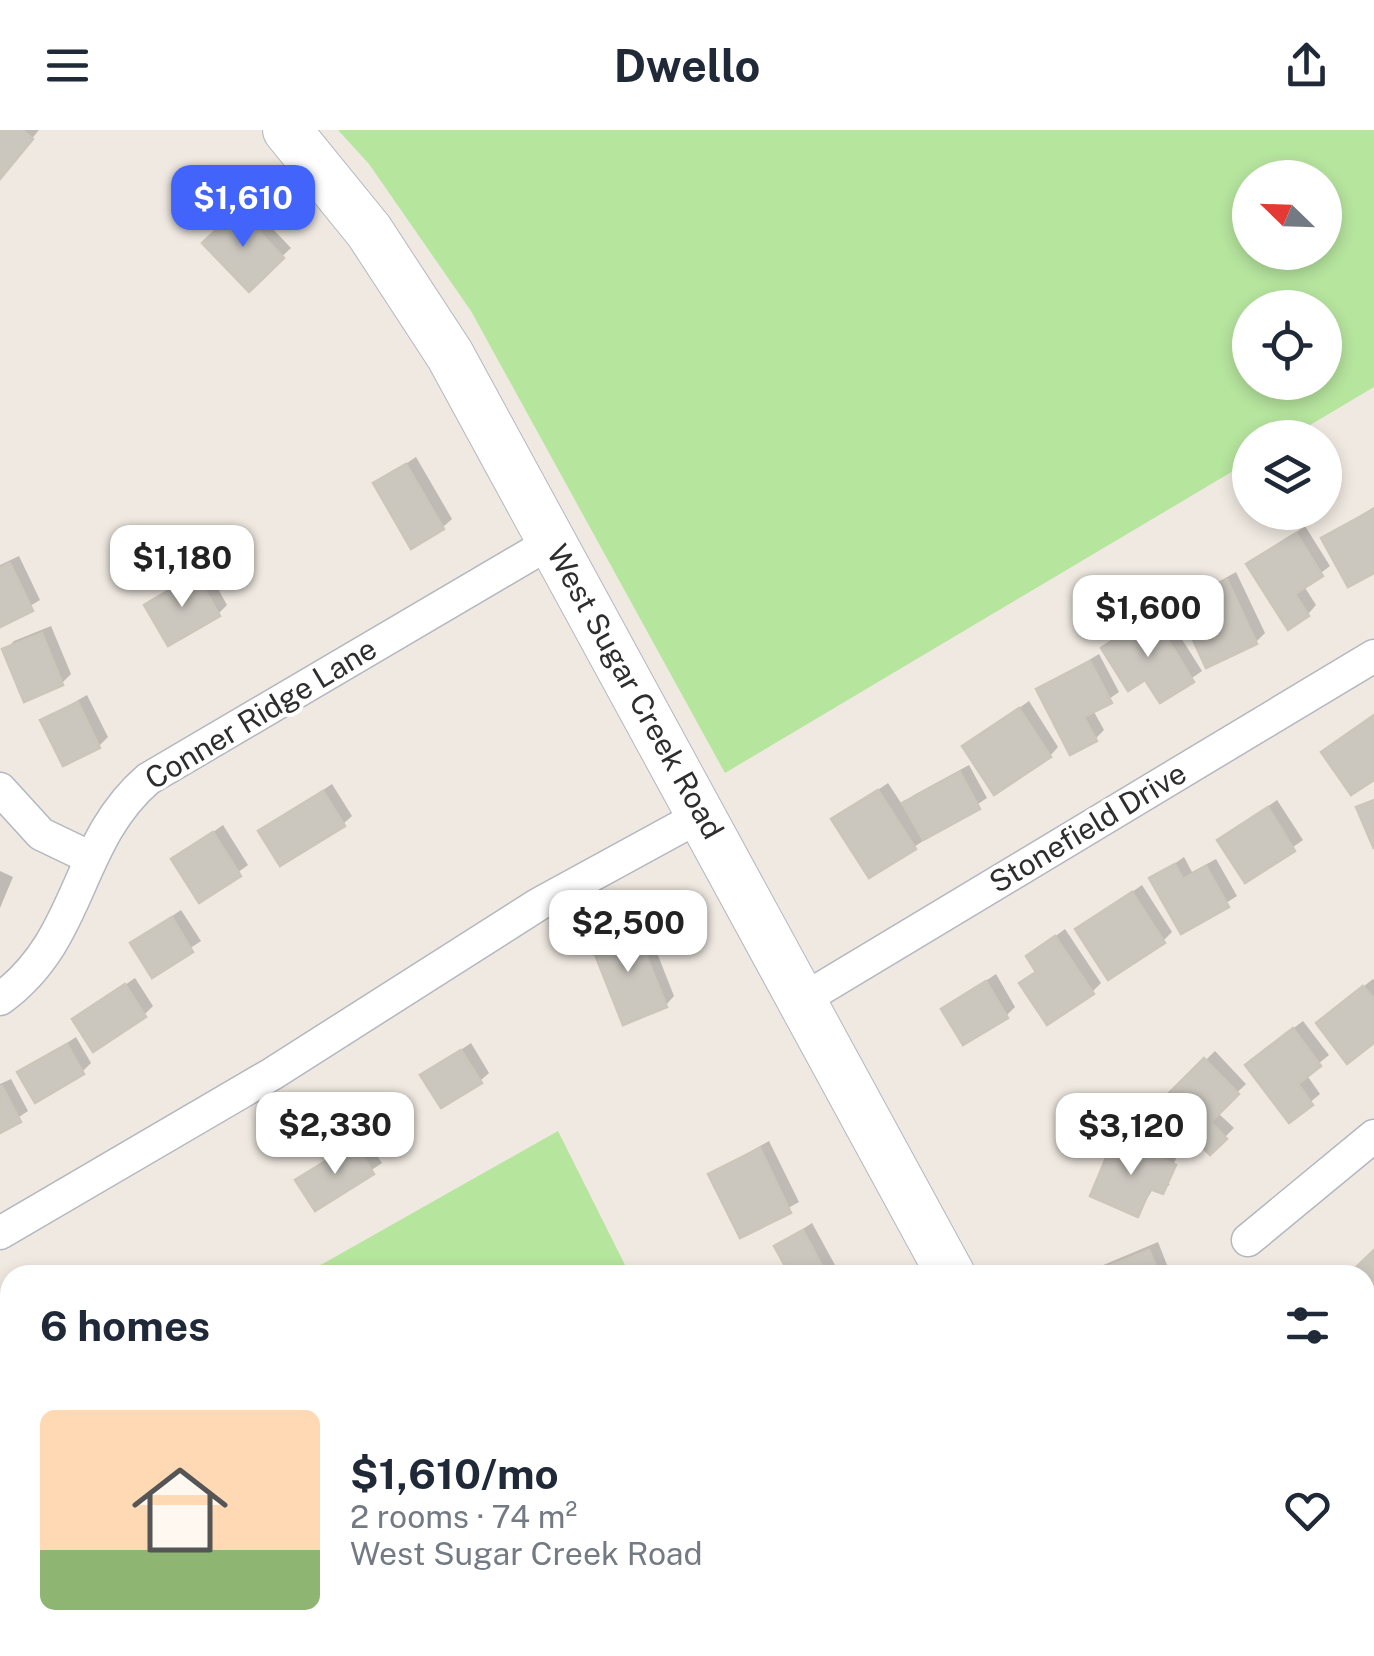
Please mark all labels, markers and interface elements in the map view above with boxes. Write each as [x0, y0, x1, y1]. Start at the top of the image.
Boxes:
icon: menu [40, 38, 95, 93]
icon: share [1279, 38, 1334, 93]
text: Dwello [614, 39, 760, 92]
north arrow [1232, 160, 1342, 270]
map controls [1232, 160, 1342, 530]
pin: $1,610 [162, 165, 324, 250]
text: $1,610 [193, 179, 293, 216]
button: locate [1232, 290, 1342, 400]
button: layers [1232, 420, 1342, 530]
pin: $1,180 [101, 525, 263, 610]
street label: West Sugar Creek Road [540, 538, 732, 845]
text: $1,180 [132, 539, 232, 576]
pin: $1,600 [1067, 575, 1229, 660]
text: $1,600 [1095, 589, 1201, 626]
street label: Conner Ridge Lane [138, 630, 383, 796]
street label: Stonefield Drive [983, 754, 1192, 900]
pin: $2,500 [547, 890, 709, 975]
text: $2,500 [571, 904, 685, 941]
pin: $2,330 [254, 1092, 416, 1177]
pin: $3,120 [1050, 1093, 1212, 1178]
text: $2,330 [278, 1106, 392, 1143]
text: $3,120 [1078, 1107, 1184, 1144]
icon: filters [1280, 1298, 1335, 1353]
text: 6 homes [40, 1301, 210, 1350]
text: $1,610/mo [350, 1449, 559, 1498]
icon: home [120, 1450, 240, 1570]
icon: heart [1280, 1483, 1335, 1538]
text: 2 rooms · 74 m² [350, 1498, 577, 1535]
text: West Sugar Creek Road [350, 1535, 703, 1572]

